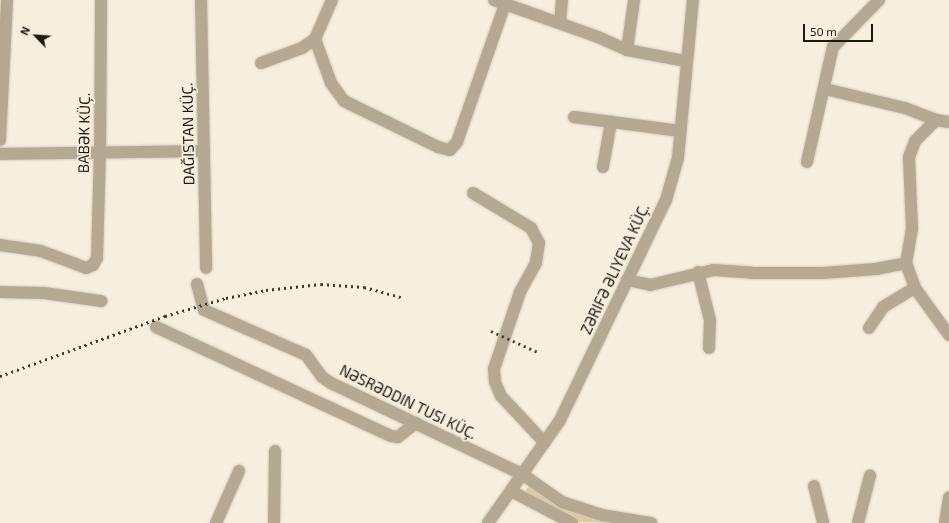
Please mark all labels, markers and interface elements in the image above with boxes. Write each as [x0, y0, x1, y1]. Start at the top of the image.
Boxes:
north arrow [16, 16, 56, 56]
scale bar [805, 16, 875, 42]
text: N [17, 24, 32, 37]
text: 50 m [810, 24, 837, 38]
street label: DAĞISTAN KÜÇ. [178, 82, 198, 186]
street label: BABƏK KÜÇ. [74, 93, 94, 173]
street label: ZƏRIFƏ ƏLIYEVA KÜÇ. [577, 201, 653, 337]
street label: NƏSRƏDDIN TUSI KÜÇ. [337, 361, 479, 443]

